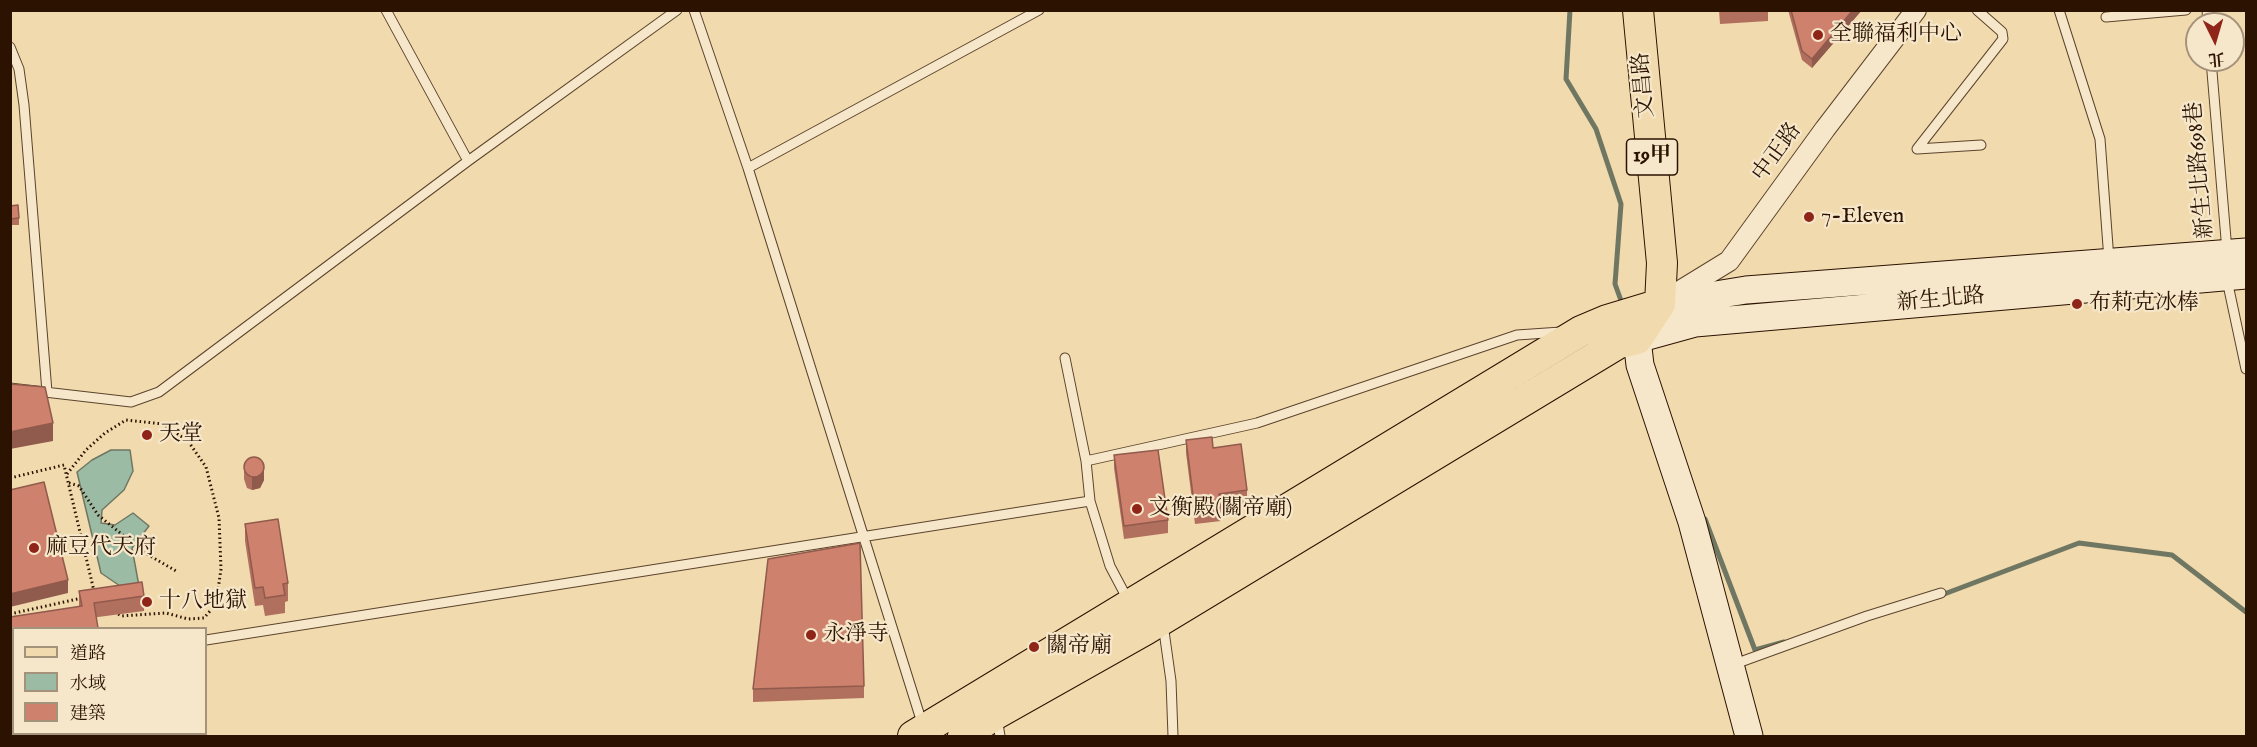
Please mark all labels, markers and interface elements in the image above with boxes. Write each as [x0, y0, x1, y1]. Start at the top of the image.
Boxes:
north arrow [2185, 12, 2245, 72]
place label: 全聯福利中心 [1830, 22, 1962, 48]
marker: 全聯福利中心 [1811, 28, 1825, 42]
text: 北 [2208, 47, 2225, 69]
street label: 文昌路 [1629, 51, 1661, 119]
street label: 新生北路698巷 [2182, 100, 2220, 240]
street label: 中正路 [1748, 119, 1808, 187]
road number: 19甲 [1626, 139, 1678, 175]
place label: 7-Eleven [1821, 204, 1904, 230]
marker: 7-Eleven [1802, 210, 1816, 224]
street label: 新生北路 [1896, 284, 1986, 318]
place label: 布莉克冰棒 [2089, 291, 2199, 317]
marker: 布莉克冰棒 [2070, 297, 2084, 311]
place label: 天堂 [159, 422, 203, 448]
marker: 天堂 [140, 428, 154, 442]
place label: 文衡殿(關帝廟) [1149, 496, 1292, 522]
marker: 文衡殿(關帝廟) [1130, 502, 1144, 516]
place label: 麻豆代天府 [46, 535, 156, 561]
marker: 麻豆代天府 [27, 541, 41, 555]
place label: 十八地獄 [159, 589, 247, 615]
marker: 十八地獄 [140, 595, 154, 609]
place label: 永淨寺 [823, 622, 889, 648]
legend [12, 627, 207, 735]
marker: 永淨寺 [804, 628, 818, 642]
place label: 關帝廟 [1046, 634, 1112, 660]
marker: 關帝廟 [1027, 640, 1041, 654]
text: 道路 [70, 643, 106, 666]
text: 水域 [70, 673, 106, 696]
text: 建築 [70, 703, 106, 726]

